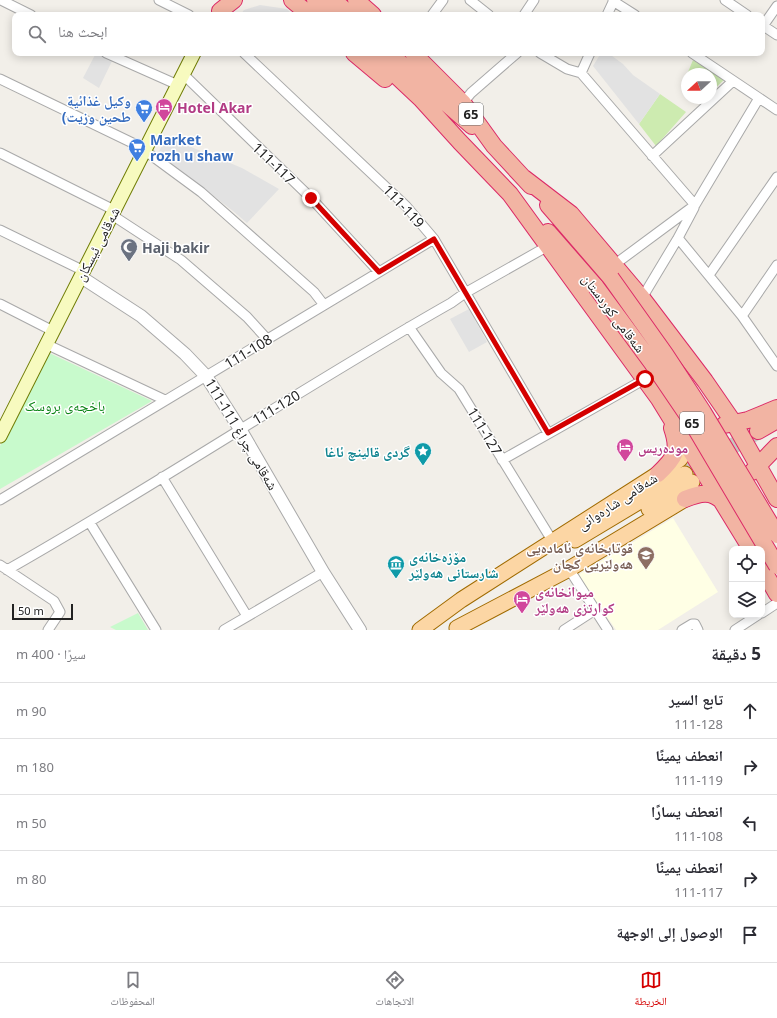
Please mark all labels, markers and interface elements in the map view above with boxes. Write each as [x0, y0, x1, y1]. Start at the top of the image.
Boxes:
search box [12, 12, 765, 56]
text: ابحث هنا [58, 21, 108, 41]
icon: search [26, 23, 48, 45]
north arrow [681, 68, 717, 104]
place label: وكيل غذائية (طحين وزيت [62, 91, 131, 126]
hotel icon: Hotel Akar [154, 97, 174, 122]
supermarket icon: وكيل غذائية (طحين وزيت [134, 98, 154, 123]
place label: Hotel Akar [177, 98, 252, 117]
road number: 65 [459, 103, 483, 125]
place label: Market rozh u shaw [150, 130, 233, 165]
supermarket icon: Market rozh u shaw [127, 137, 147, 162]
street label: 111-117 [248, 138, 300, 188]
street label: 111-119 [379, 180, 429, 232]
route end [302, 189, 320, 207]
street label: شەقامی ئیسکان [70, 204, 124, 284]
mosque icon: Haji bakir [119, 237, 139, 262]
place label: Haji bakir [142, 238, 210, 257]
street label: شەقامی کوردستان [578, 270, 650, 356]
street label: 111-108 [221, 329, 275, 373]
route start [636, 370, 654, 388]
street label: شەقامی چراغ 111-111 [200, 375, 283, 494]
street label: 111-120 [249, 385, 303, 429]
park label: باخچەی بروسک [25, 396, 105, 415]
street label: 111-127 [463, 404, 507, 458]
road number: 65 [680, 412, 704, 434]
hotel icon: مودەریس [615, 437, 635, 462]
place label: مودەریس [638, 438, 688, 457]
place icon: گردی قالینچ ئاغا [413, 441, 433, 466]
place label: گردی قالینچ ئاغا [325, 442, 410, 461]
street label: شەقامی شارەوانی [573, 468, 661, 534]
place label: قوتابخانەی ئامادەیی هەولێریی کچان [526, 538, 633, 573]
school or university icon: قوتابخانەی ئامادەیی هەولێریی کچان [636, 545, 656, 570]
map controls [729, 546, 765, 618]
button: locate [729, 546, 765, 582]
place label: مۆزەخانەی شارستانی هەولێر [408, 547, 499, 582]
museum icon: مۆزەخانەی شارستانی هەولێر [386, 554, 406, 579]
place label: میوانخانەی کوارتزی هەولێر [534, 582, 614, 617]
button: layers [729, 582, 765, 618]
hotel icon: میوانخانەی کوارتزی هەولێر [512, 589, 532, 614]
scale bar [12, 602, 73, 621]
text: 50 m [18, 603, 44, 618]
text: 5 دقيقة [711, 642, 761, 665]
text: سيرًا · 400 m [16, 645, 86, 663]
text: تابع السير [669, 689, 723, 709]
icon: ahead [739, 700, 761, 722]
text: 90 m [16, 702, 46, 720]
text: 111-128 [674, 715, 723, 733]
text: انعطف يمينًا [655, 745, 723, 765]
icon: right [739, 756, 761, 778]
text: 180 m [16, 758, 54, 776]
text: 111-119 [674, 771, 723, 789]
text: انعطف يسارًا [651, 801, 723, 821]
icon: left [739, 812, 761, 834]
text: 50 m [16, 814, 46, 832]
text: 111-108 [674, 827, 723, 845]
text: انعطف يمينًا [655, 857, 723, 877]
icon: right [739, 868, 761, 890]
text: 80 m [16, 870, 46, 888]
text: 111-117 [674, 883, 723, 901]
text: الوصول إلى الوجهة [617, 922, 723, 942]
icon: arrive [739, 924, 761, 946]
tab: المحفوظات [110, 969, 155, 1012]
tab: الاتجاهات [375, 969, 414, 1012]
tab: الخريطة [634, 969, 667, 1012]

